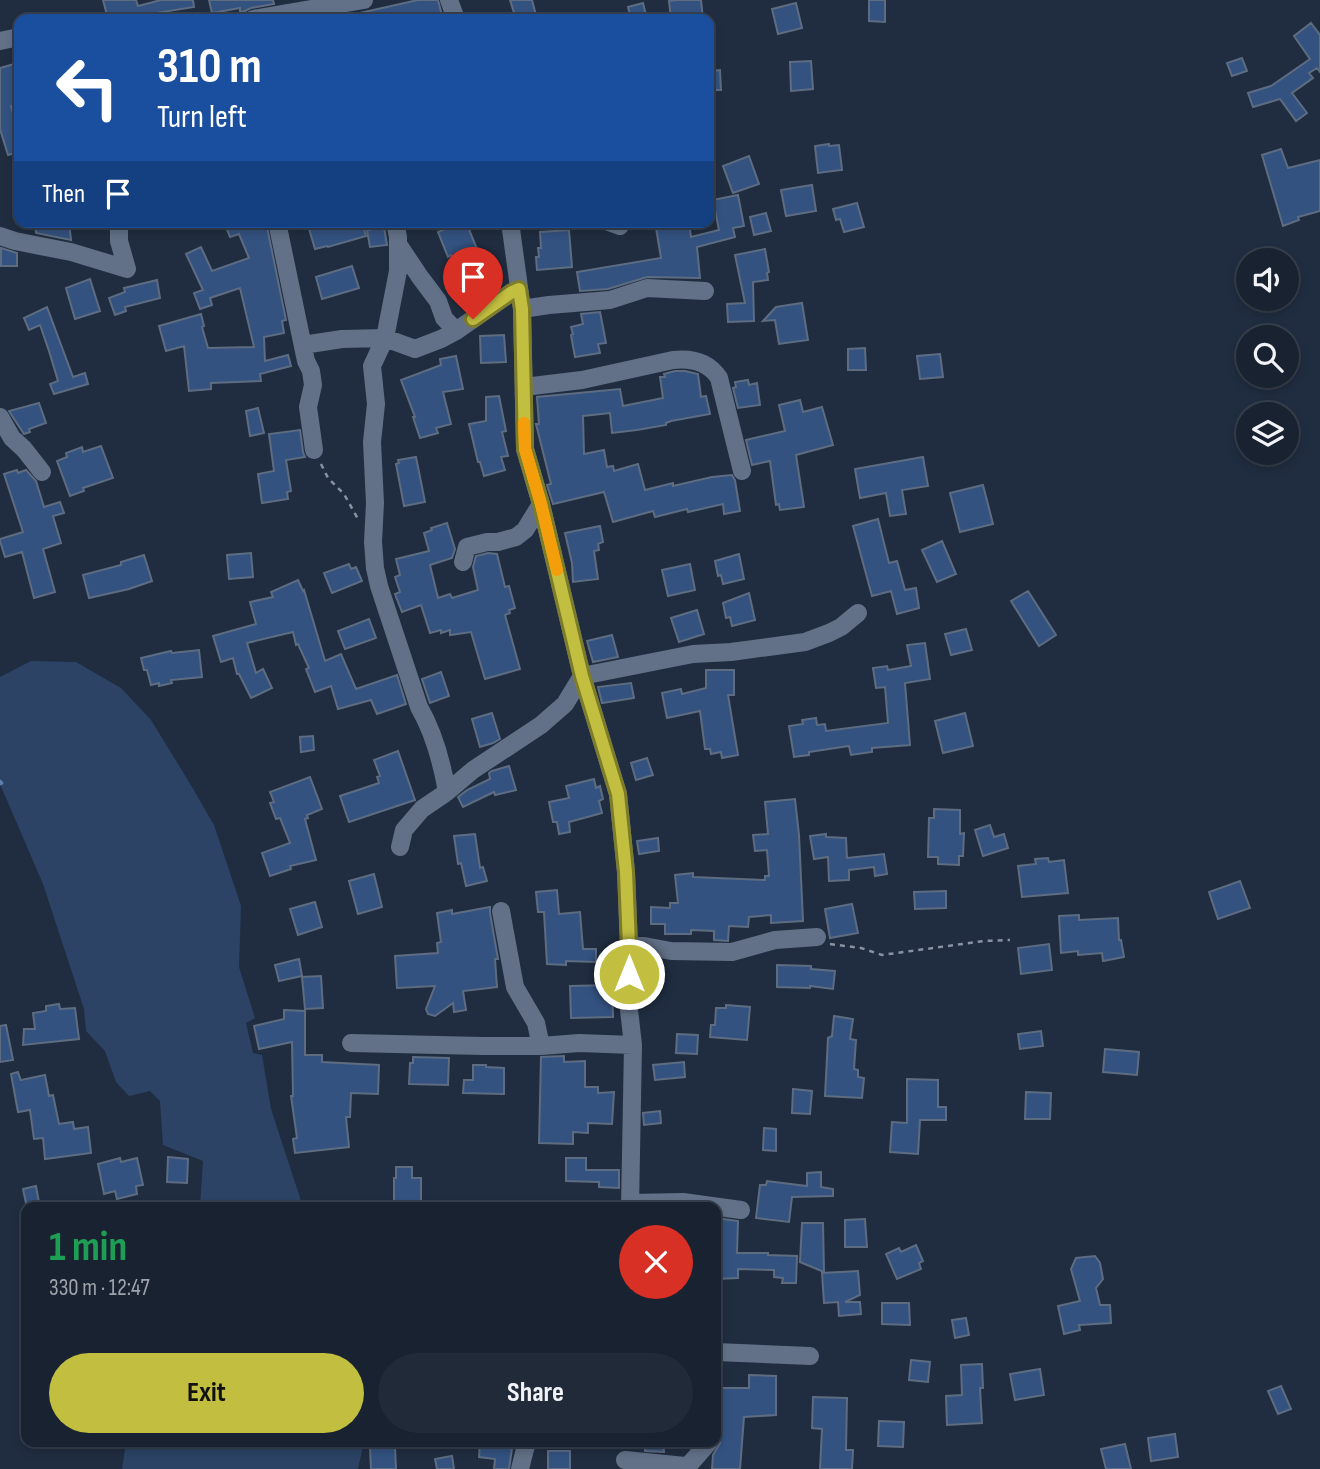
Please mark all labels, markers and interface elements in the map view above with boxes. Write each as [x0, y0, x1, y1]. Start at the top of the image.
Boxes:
text: 310 m [157, 38, 262, 97]
icon: left [42, 42, 133, 133]
text: Turn left [157, 98, 247, 137]
icon: arrive [99, 175, 137, 213]
text: Then [42, 179, 85, 210]
pin [443, 247, 503, 319]
map controls [1236, 248, 1299, 465]
button: sound [1236, 248, 1299, 311]
icon: arrive [454, 258, 492, 296]
button: search [1236, 325, 1299, 388]
button: layers [1236, 402, 1299, 465]
position arrow [592, 937, 666, 1011]
text: 1 min [49, 1222, 127, 1273]
button: close [619, 1225, 693, 1299]
text: 330 m · 12:47 [49, 1274, 150, 1302]
button: Exit [49, 1353, 364, 1433]
button: Share [378, 1353, 693, 1433]

